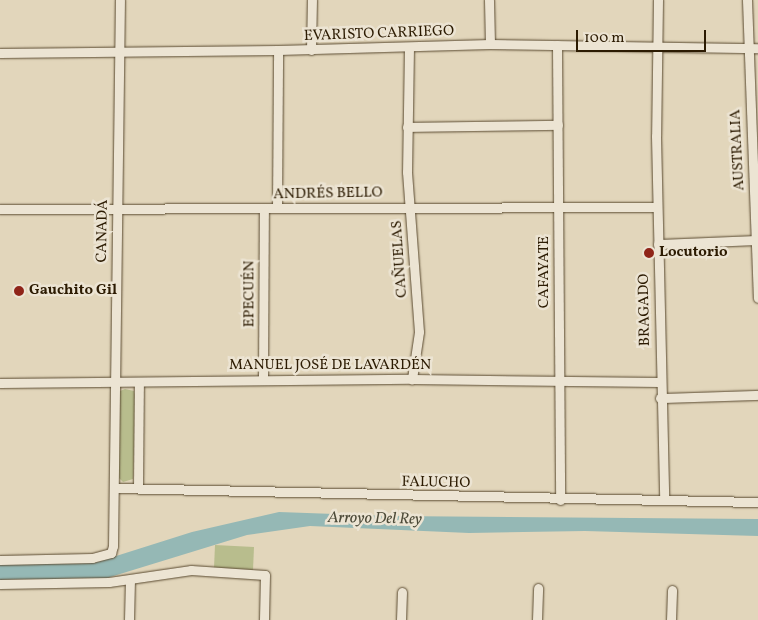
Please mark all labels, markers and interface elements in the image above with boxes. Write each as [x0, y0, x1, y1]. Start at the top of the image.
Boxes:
scale bar [578, 20, 708, 52]
street label: EVARISTO CARRIEGO [304, 22, 454, 46]
text: 100 m [584, 28, 624, 49]
street label: AUSTRALIA [727, 109, 749, 191]
street label: ANDRÉS BELLO [273, 184, 383, 204]
street label: CANADÁ [93, 200, 113, 262]
street label: CAÑUELAS [388, 220, 412, 298]
street label: CAFAYATE [536, 236, 554, 308]
place label: Locutorio [659, 244, 728, 262]
marker: Locutorio [643, 247, 655, 259]
street label: EPECUÉN [241, 261, 259, 327]
street label: BRAGADO [635, 273, 655, 347]
place label: Gauchito Gil [29, 282, 117, 300]
marker: Gauchito Gil [13, 285, 25, 297]
street label: MANUEL JOSÉ DE LAVARDÉN [229, 357, 431, 375]
street label: FALUCHO [402, 473, 470, 493]
water label: Arroyo Del Rey [328, 509, 422, 529]

